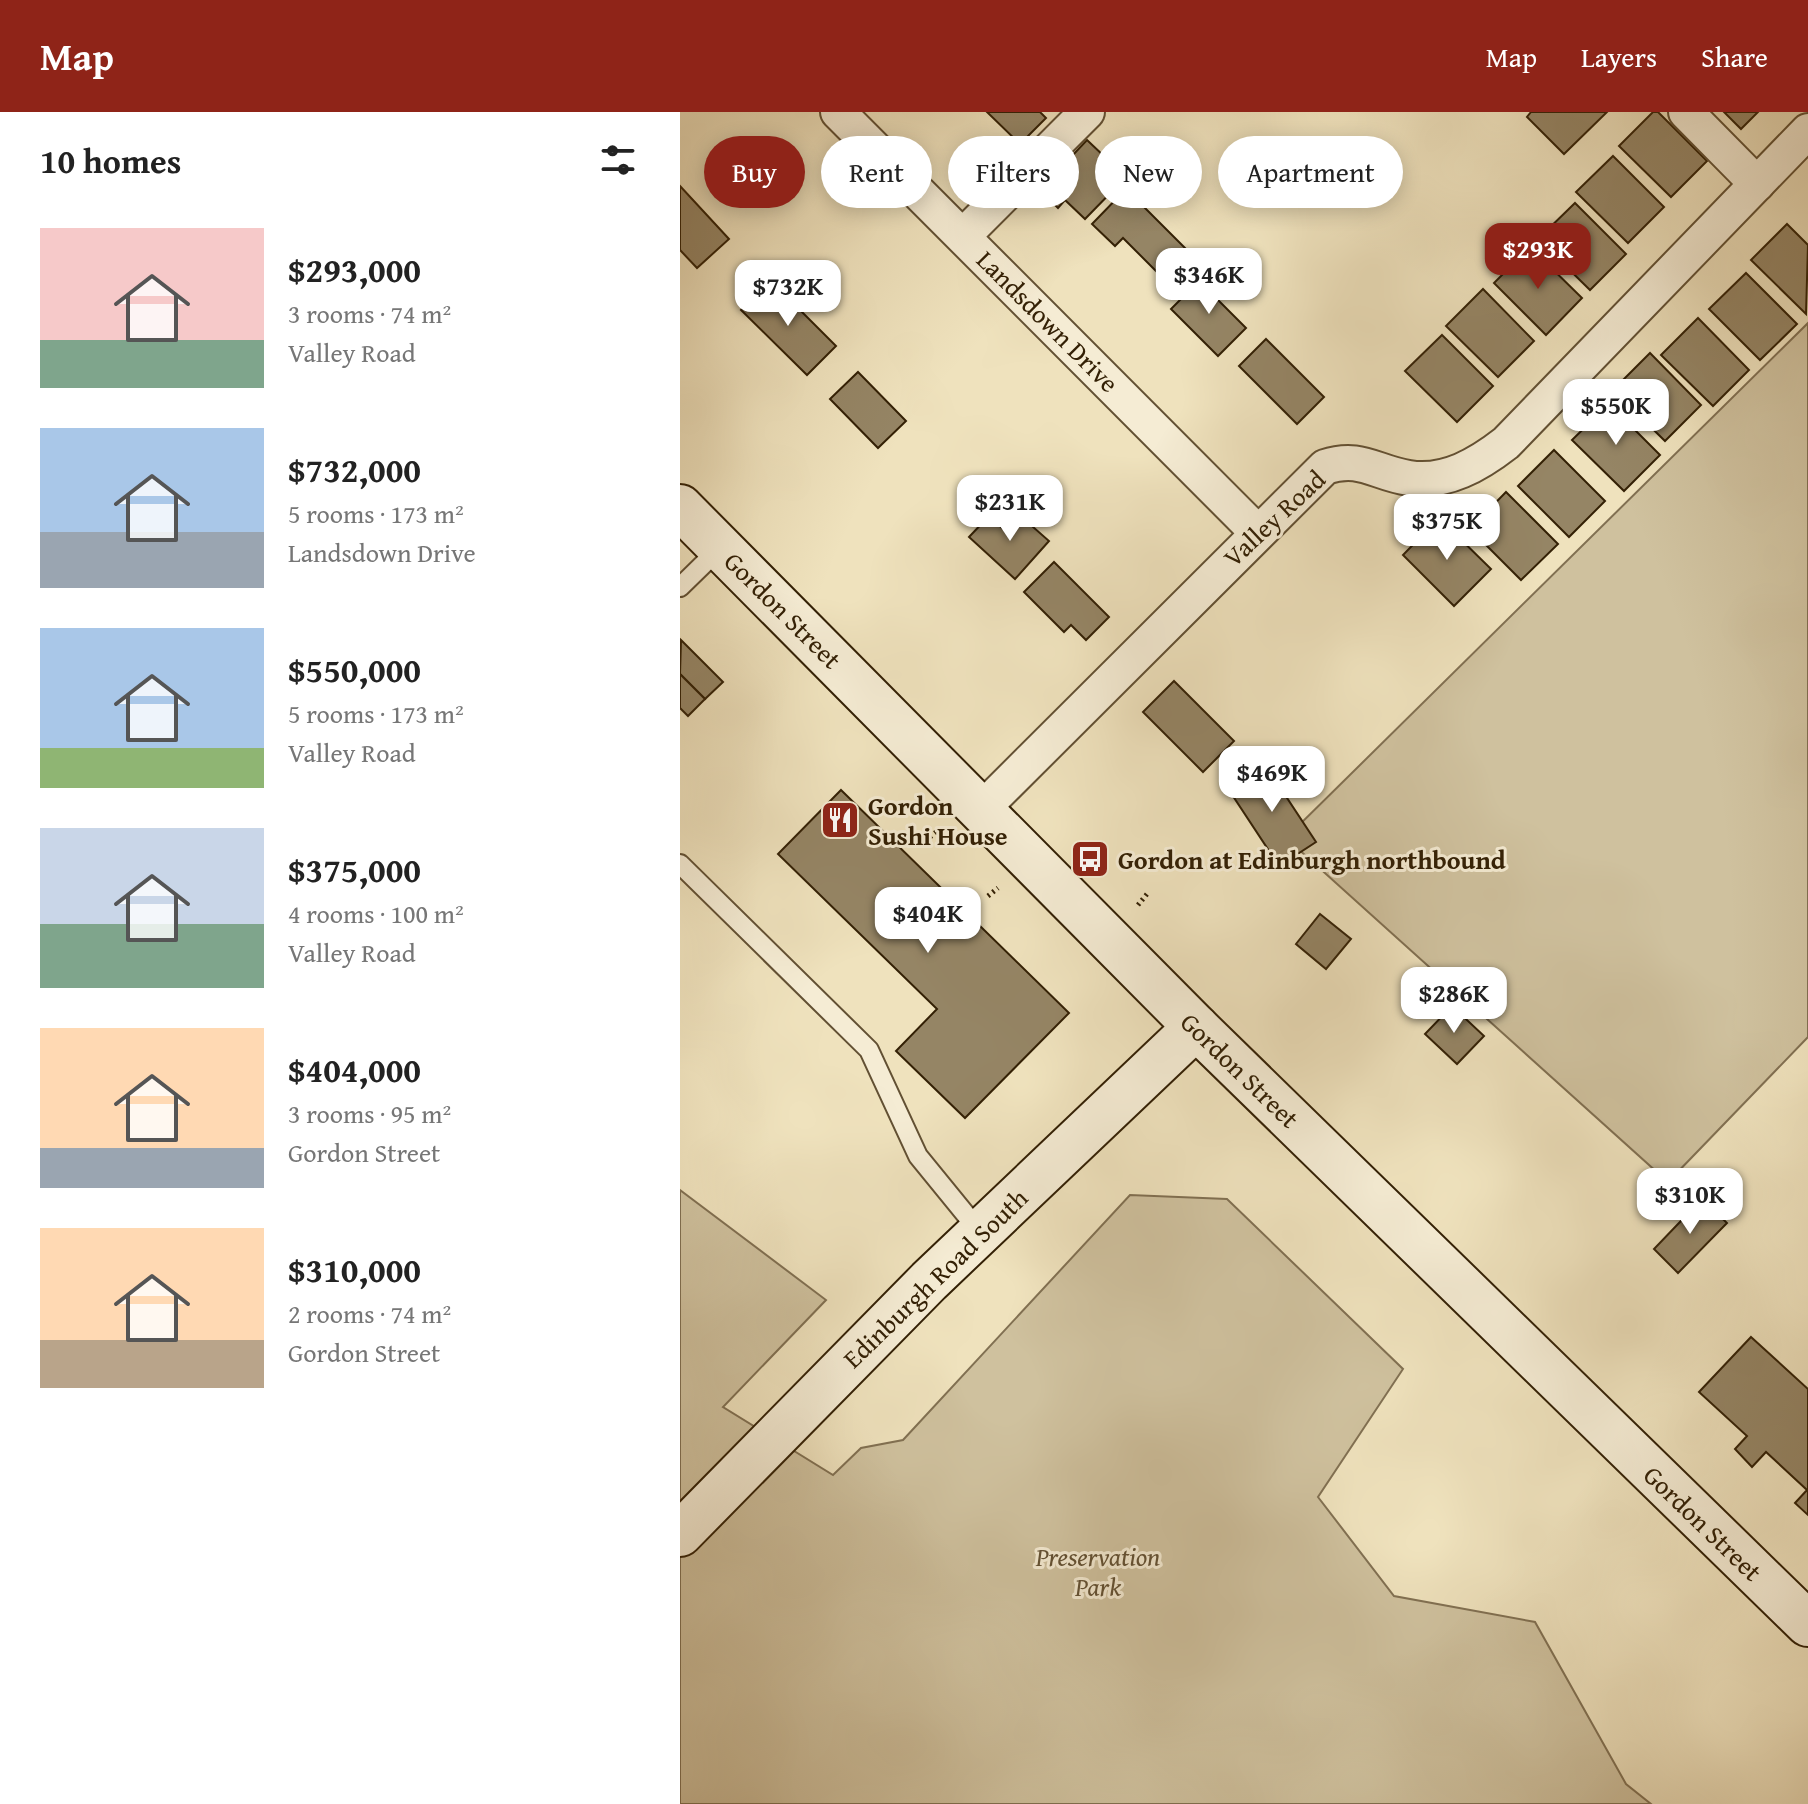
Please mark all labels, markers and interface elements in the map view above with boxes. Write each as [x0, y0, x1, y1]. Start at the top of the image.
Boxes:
text: Map [40, 28, 114, 84]
text: Map [1486, 36, 1537, 77]
text: Layers [1581, 36, 1657, 77]
text: Share [1701, 36, 1768, 77]
text: 10 homes [40, 136, 181, 185]
chip: Buy [704, 136, 805, 208]
chip: Rent [821, 136, 932, 208]
chip: Filters [948, 136, 1079, 208]
chip: New [1095, 136, 1202, 208]
chip: Apartment [1218, 136, 1403, 208]
icon: filters [596, 138, 640, 182]
pin: $293K [1482, 223, 1594, 291]
text: $293K [1503, 229, 1573, 268]
street label: Landsdown Drive [968, 241, 1128, 401]
text: $293,000 [288, 245, 421, 294]
pin: $346K [1153, 248, 1265, 316]
text: $346K [1174, 254, 1244, 293]
icon: home [104, 260, 200, 356]
pin: $732K [732, 260, 844, 328]
text: $732K [753, 266, 823, 305]
text: 3 rooms · 74 m² [288, 294, 451, 333]
text: Valley Road [288, 333, 416, 372]
pin: $550K [1560, 379, 1672, 447]
text: $550K [1581, 385, 1651, 424]
text: $732,000 [288, 445, 421, 494]
icon: home [104, 460, 200, 556]
street label: Valley Road [1214, 460, 1334, 576]
pin: $231K [954, 475, 1066, 543]
text: $231K [975, 481, 1045, 520]
text: 5 rooms · 173 m² [288, 494, 464, 533]
pin: $375K [1391, 494, 1503, 562]
text: $375K [1412, 500, 1482, 539]
text: Landsdown Drive [288, 533, 476, 572]
street label: Gordon Street [715, 542, 851, 678]
text: $550,000 [288, 645, 421, 694]
icon: home [104, 660, 200, 756]
text: 5 rooms · 173 m² [288, 694, 464, 733]
text: Valley Road [288, 733, 416, 772]
pin: $469K [1216, 746, 1328, 814]
text: $469K [1237, 752, 1307, 791]
place label: Gordon Sushi House [868, 786, 1008, 855]
restaurant icon: Gordon Sushi House [819, 799, 861, 841]
bus stop icon: Gordon at Edinburgh northbound [1069, 838, 1111, 880]
place label: Gordon at Edinburgh northbound [1118, 840, 1506, 879]
text: $375,000 [288, 845, 421, 894]
icon: home [104, 860, 200, 956]
pin: $404K [872, 887, 984, 955]
text: $404K [893, 893, 963, 932]
text: 4 rooms · 100 m² [288, 894, 464, 933]
text: Valley Road [288, 933, 416, 972]
pin: $286K [1398, 967, 1510, 1035]
text: $286K [1419, 973, 1489, 1012]
street label: Gordon Street [1172, 1003, 1308, 1137]
text: $404,000 [288, 1045, 421, 1094]
icon: home [104, 1060, 200, 1156]
text: 3 rooms · 95 m² [288, 1094, 451, 1133]
text: Gordon Street [288, 1133, 440, 1172]
pin: $310K [1634, 1168, 1746, 1236]
text: $310K [1655, 1174, 1725, 1213]
street label: Edinburgh Road South [834, 1179, 1037, 1377]
text: $310,000 [288, 1245, 421, 1294]
icon: home [104, 1260, 200, 1356]
text: 2 rooms · 74 m² [288, 1294, 451, 1333]
text: Gordon Street [288, 1333, 440, 1372]
street label: Gordon Street [1635, 1456, 1771, 1590]
park label: Preservation Park [1035, 1537, 1160, 1606]

